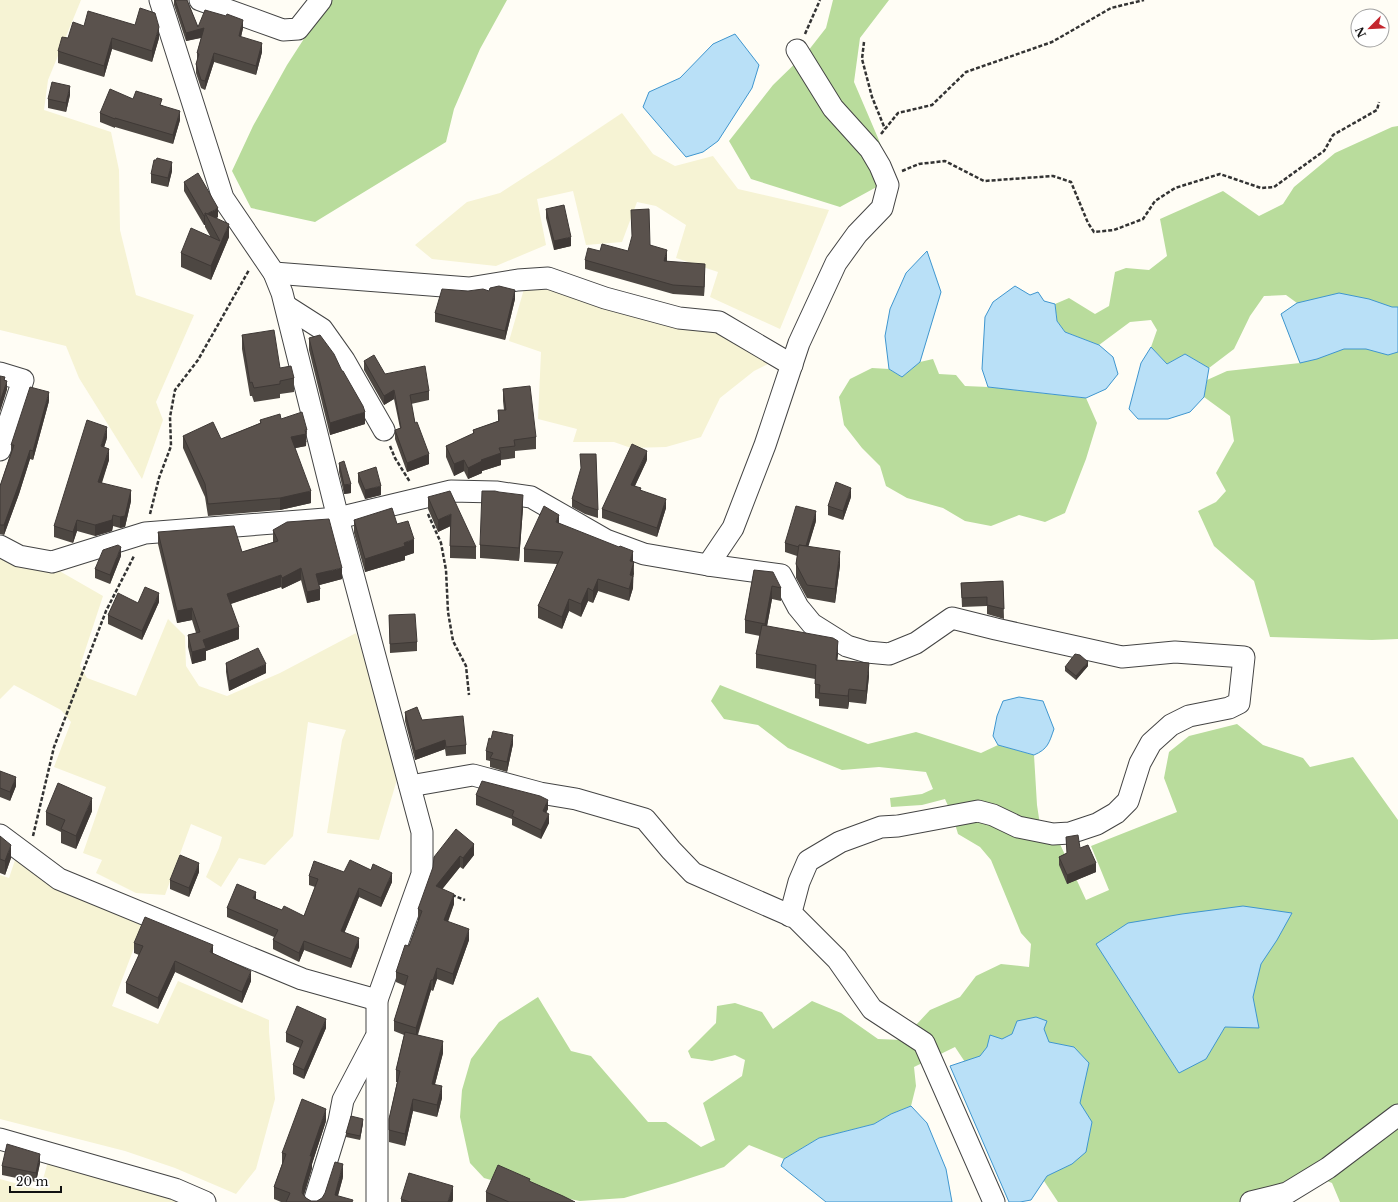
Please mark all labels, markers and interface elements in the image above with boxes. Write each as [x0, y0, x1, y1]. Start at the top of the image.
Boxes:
north arrow [1350, 8, 1390, 48]
text: N [1352, 24, 1369, 40]
scale bar [10, 1168, 61, 1194]
text: 20 m [16, 1174, 48, 1189]

